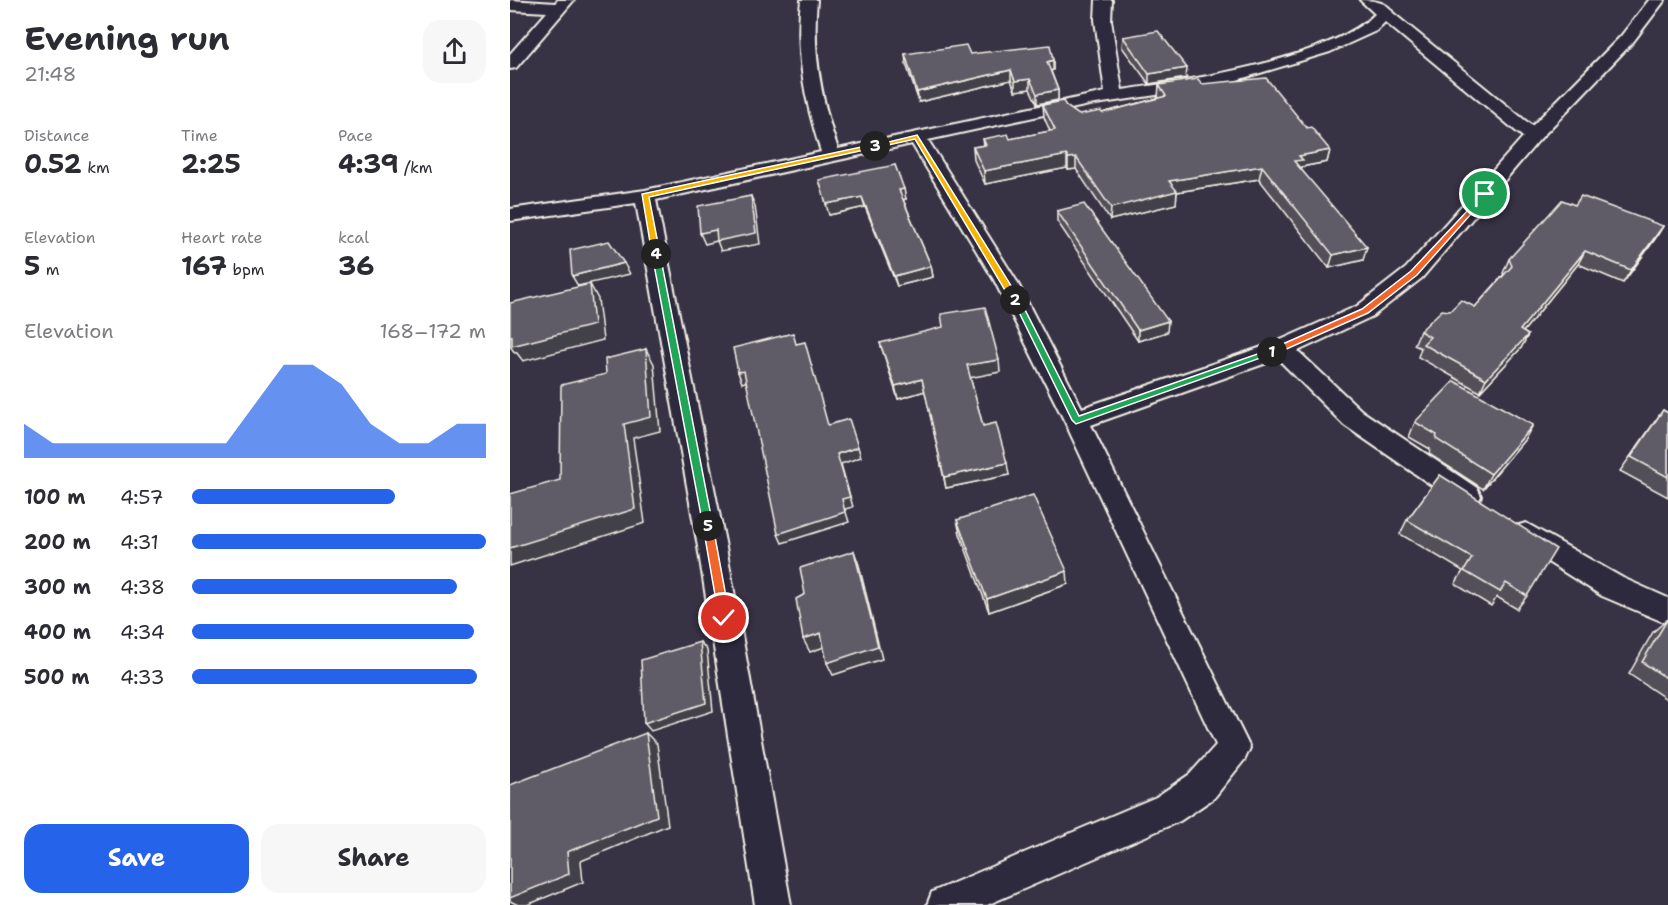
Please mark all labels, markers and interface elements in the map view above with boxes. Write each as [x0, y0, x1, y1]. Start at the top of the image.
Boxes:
text: Evening run [24, 16, 230, 61]
button: share [423, 20, 486, 83]
text: 21:48 [24, 61, 77, 87]
text: Distance [24, 125, 90, 146]
text: Time [181, 125, 218, 146]
text: Pace [338, 125, 373, 146]
pin: 3 [860, 131, 890, 161]
text: 3 [869, 135, 881, 156]
text: 0.52 [24, 146, 82, 181]
text: 2:25 [181, 146, 241, 181]
text: 4:39 [338, 146, 399, 181]
text: km [82, 157, 110, 178]
text: /km [399, 157, 433, 178]
pin [1459, 168, 1510, 219]
icon: arrive [1468, 177, 1501, 210]
text: Elevation [24, 227, 96, 248]
text: Heart rate [181, 227, 263, 248]
text: kcal [338, 227, 369, 248]
pin: 4 [641, 239, 671, 269]
text: 4 [650, 243, 662, 264]
text: 5 [24, 248, 40, 283]
text: 167 [181, 248, 227, 283]
text: 36 [338, 248, 374, 283]
text: m [40, 259, 60, 280]
text: bpm [227, 259, 265, 280]
pin: 2 [1000, 285, 1030, 315]
text: 2 [1009, 289, 1021, 310]
text: Elevation [24, 318, 114, 344]
text: 168–172 m [379, 318, 486, 344]
pin: 1 [1257, 337, 1287, 367]
text: 1 [1268, 341, 1276, 362]
text: 100 m [24, 484, 86, 510]
text: 4:57 [120, 484, 163, 510]
pin: 5 [693, 511, 723, 541]
text: 5 [703, 515, 713, 536]
text: 200 m [24, 529, 91, 555]
text: 4:31 [120, 529, 159, 555]
text: 300 m [24, 574, 91, 600]
text: 4:38 [120, 574, 165, 600]
pin [698, 592, 749, 643]
icon: check [707, 601, 740, 634]
text: 400 m [24, 619, 91, 645]
text: 4:34 [120, 619, 165, 645]
text: 500 m [24, 664, 90, 690]
text: 4:33 [120, 664, 164, 690]
button: Save [24, 824, 249, 893]
button: Share [261, 824, 486, 893]

